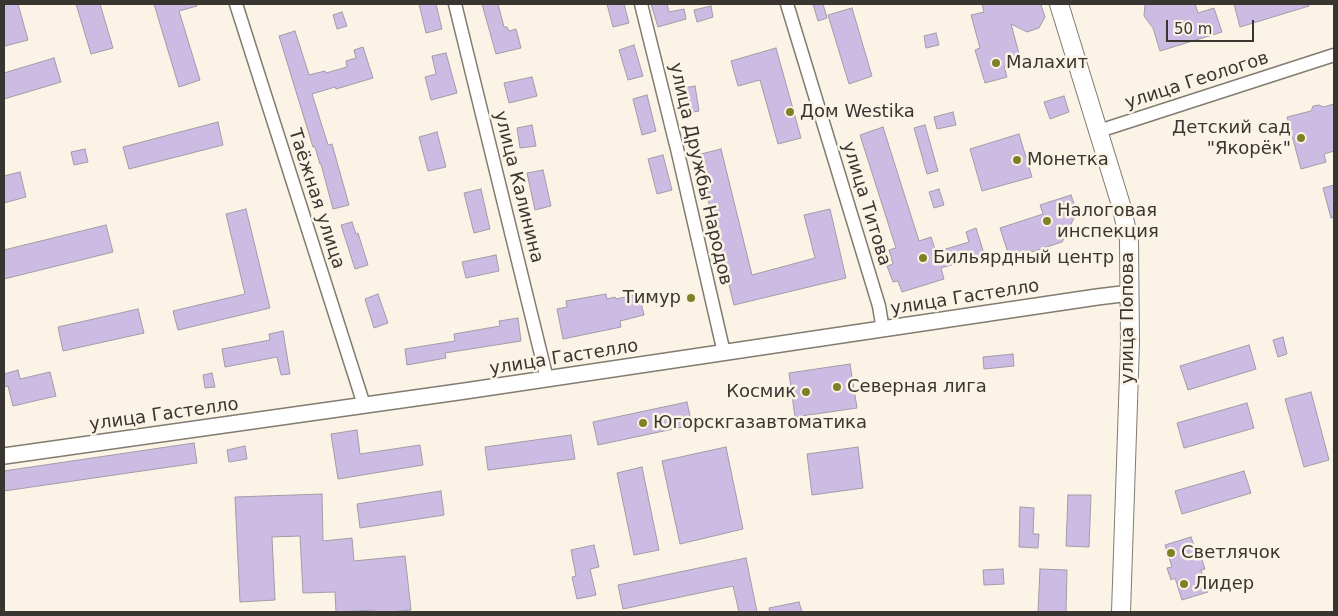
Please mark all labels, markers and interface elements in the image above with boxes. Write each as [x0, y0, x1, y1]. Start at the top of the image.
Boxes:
scale bar [1168, 10, 1256, 42]
text: 50 m [1174, 20, 1212, 38]
street label: улица Геологов [1123, 48, 1271, 114]
place label: Малахит [1006, 52, 1088, 74]
marker: Малахит [990, 57, 1002, 69]
street label: улица Дружбы Народов [664, 61, 736, 287]
place label: Дом Westika [800, 101, 915, 123]
marker: Дом Westika [784, 106, 796, 118]
street label: улица Калинина [489, 109, 547, 265]
place label: Детский сад "Якорёк" [1172, 117, 1291, 160]
street label: Таёжная улица [283, 126, 349, 272]
marker: Детский сад "Якорёк" [1295, 132, 1307, 144]
street label: улица Титова [837, 139, 895, 269]
place label: Монетка [1027, 149, 1109, 171]
marker: Монетка [1011, 154, 1023, 166]
place label: Налоговая инспекция [1057, 200, 1159, 242]
marker: Налоговая инспекция [1041, 215, 1053, 227]
place label: Бильярдный центр [933, 247, 1114, 269]
marker: Бильярдный центр [917, 252, 929, 264]
street label: улица Попова [1117, 252, 1139, 384]
street label: улица Гастелло [889, 276, 1041, 320]
place label: Тимур [623, 287, 681, 309]
marker: Тимур [685, 292, 697, 304]
street label: улица Гастелло [488, 336, 640, 380]
place label: Северная лига [847, 376, 987, 398]
place label: Космик [726, 381, 796, 403]
marker: Северная лига [831, 381, 843, 393]
marker: Космик [800, 386, 812, 398]
street label: улица Гастелло [88, 394, 240, 436]
place label: Югорскгазавтоматика [653, 412, 867, 434]
marker: Югорскгазавтоматика [637, 417, 649, 429]
place label: Светлячок [1181, 542, 1281, 564]
marker: Светлячок [1165, 547, 1177, 559]
place label: Лидер [1194, 573, 1254, 595]
marker: Лидер [1178, 578, 1190, 590]

